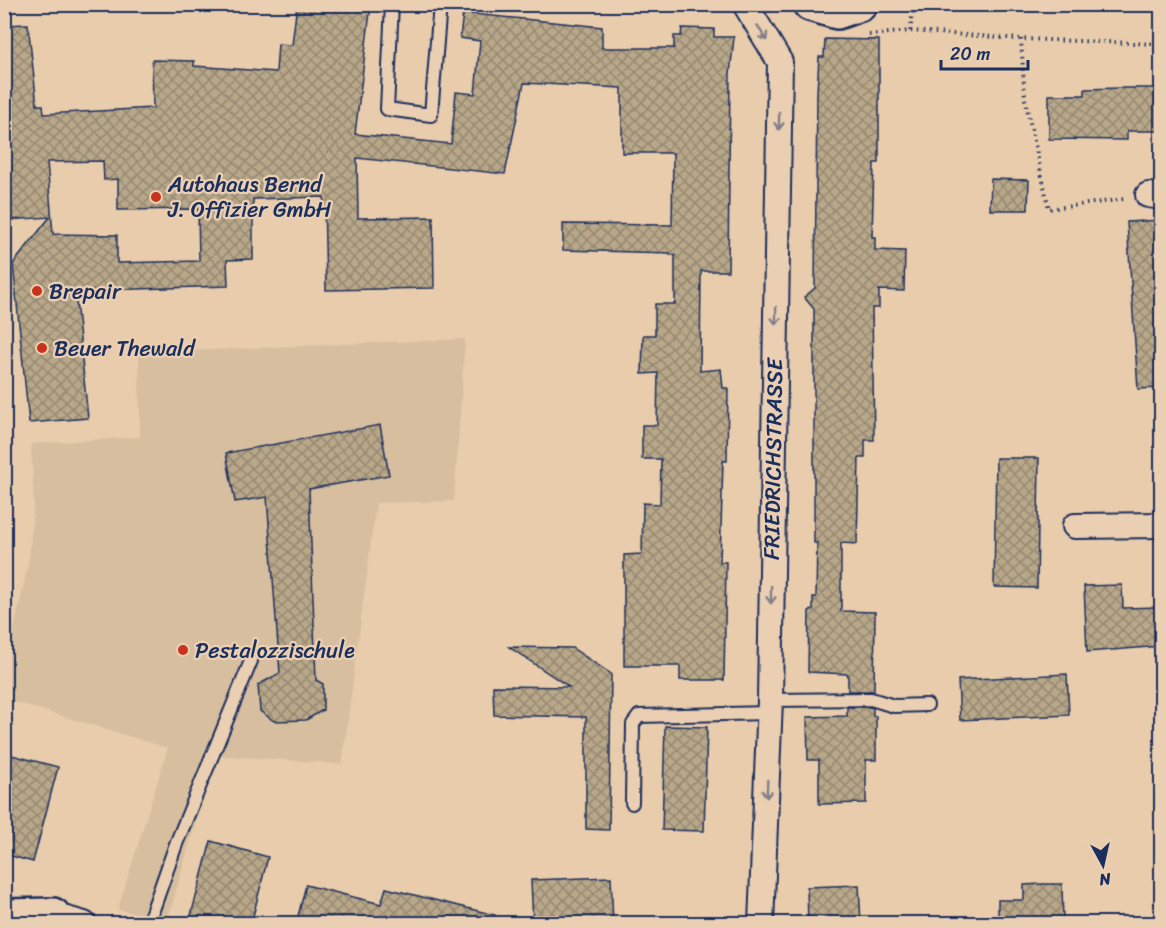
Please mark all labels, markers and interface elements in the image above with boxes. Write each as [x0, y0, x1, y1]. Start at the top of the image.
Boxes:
one-way arrow [757, 24, 769, 41]
scale bar [941, 33, 1028, 71]
text: 20 m [950, 38, 990, 70]
one-way arrow [773, 110, 784, 130]
place label: Autohaus Bernd J. Offizier GmbH [167, 165, 332, 229]
marker: Autohaus Bernd J. Offizier GmbH [149, 190, 163, 204]
place label: Brepair [49, 272, 122, 311]
marker: Brepair [30, 284, 44, 298]
one-way arrow [770, 305, 781, 325]
place label: Beuer Thewald [54, 329, 196, 368]
marker: Beuer Thewald [35, 341, 49, 355]
street label: FRIEDRICHSTRASSE [752, 356, 794, 560]
one-way arrow [766, 584, 777, 604]
place label: Pestalozzischule [195, 631, 355, 670]
marker: Pestalozzischule [176, 643, 190, 657]
one-way arrow [761, 779, 772, 799]
north arrow [1073, 835, 1133, 895]
text: N [1097, 864, 1114, 895]

